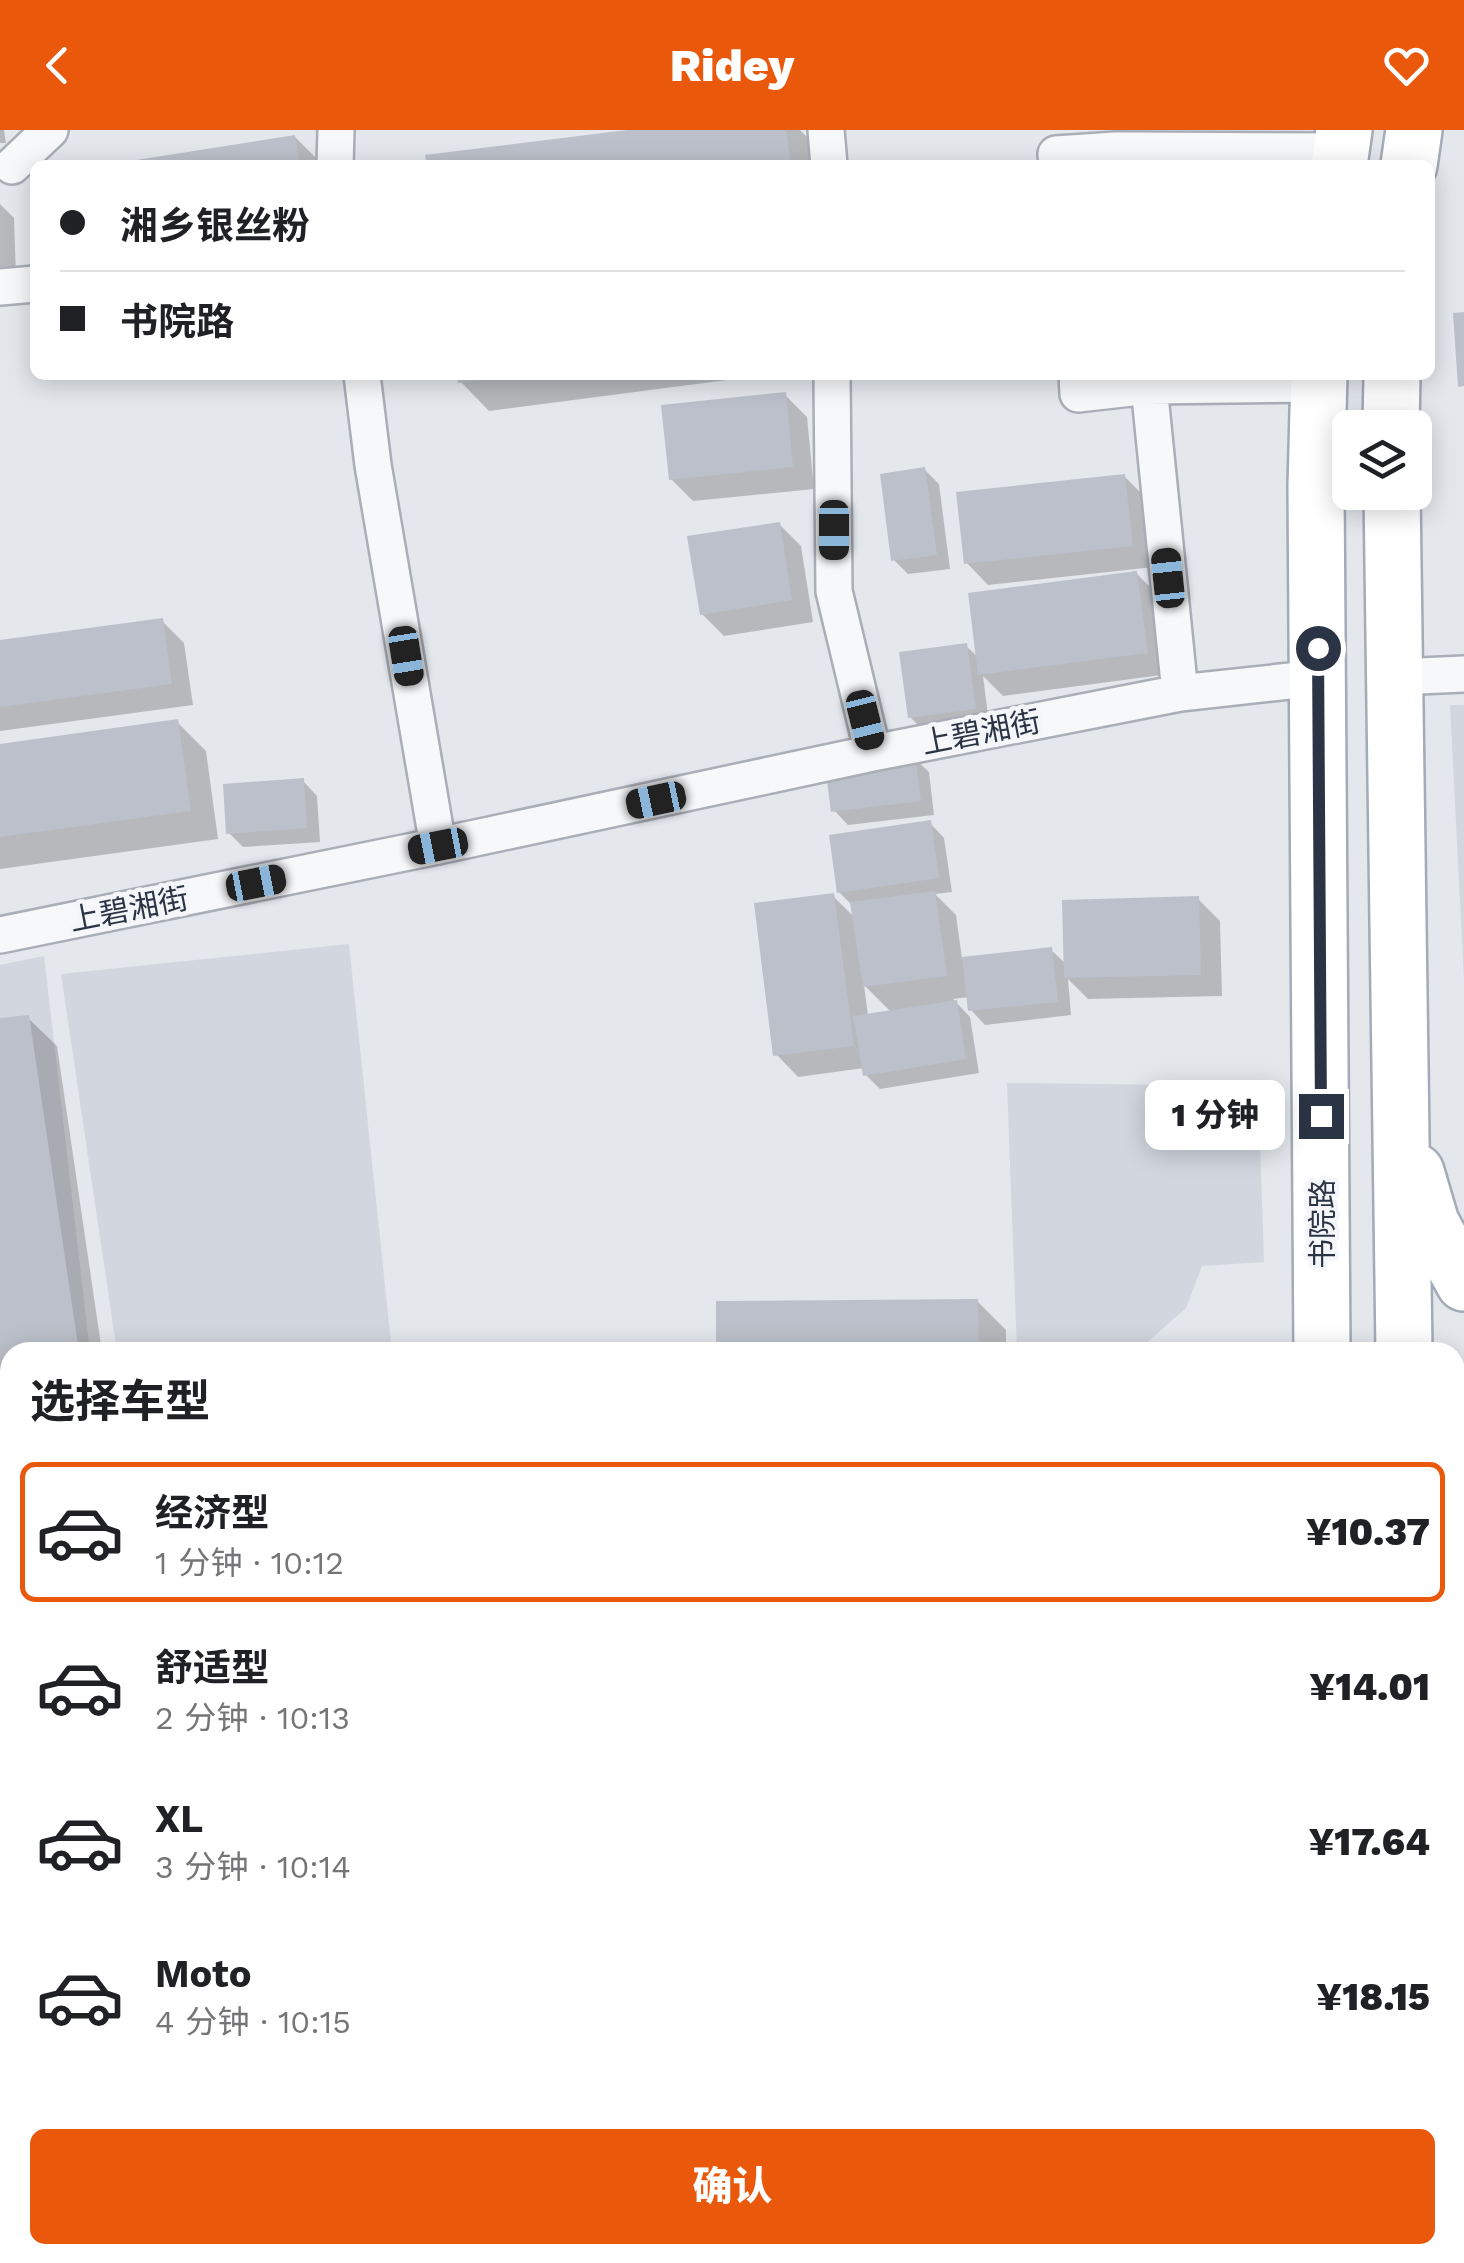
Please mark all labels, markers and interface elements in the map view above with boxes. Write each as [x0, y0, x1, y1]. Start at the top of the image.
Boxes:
icon: back [30, 38, 85, 93]
icon: heart [1379, 38, 1434, 93]
text: Ridey [670, 39, 794, 92]
text: 湘乡银丝粉 [120, 204, 310, 248]
text: 书院路 [120, 300, 234, 344]
map controls [1332, 410, 1432, 510]
button: layers [1332, 410, 1432, 510]
car [819, 500, 849, 560]
car [1150, 547, 1186, 609]
car [386, 624, 426, 688]
route start [1296, 626, 1341, 671]
car [843, 687, 887, 753]
street label: 上碧湘街 [919, 703, 1043, 761]
car [624, 779, 688, 821]
car [406, 826, 470, 866]
car [224, 863, 288, 903]
street label: 上碧湘街 [67, 880, 191, 938]
callout: 1 分钟 [1146, 1081, 1286, 1151]
route end [1299, 1094, 1344, 1139]
text: 1 分钟 [1172, 1096, 1258, 1134]
street label: 书院路 [1305, 1179, 1340, 1269]
text: 选择车型 [30, 1375, 210, 1428]
icon: car [35, 1487, 125, 1577]
text: 经济型 [155, 1491, 269, 1535]
text: ¥10.37 [1306, 1510, 1430, 1554]
text: 1 分钟 · 10:12 [155, 1544, 344, 1582]
icon: car [35, 1642, 125, 1732]
text: 舒适型 [155, 1646, 269, 1690]
text: ¥14.01 [1309, 1665, 1430, 1709]
text: 2 分钟 · 10:13 [155, 1699, 350, 1737]
icon: car [35, 1797, 125, 1887]
text: XL [155, 1797, 203, 1841]
text: ¥17.64 [1308, 1820, 1430, 1864]
text: 3 分钟 · 10:14 [155, 1848, 351, 1886]
icon: car [35, 1952, 125, 2042]
text: Moto [155, 1952, 251, 1996]
text: ¥18.15 [1316, 1975, 1430, 2019]
text: 4 分钟 · 10:15 [155, 2003, 351, 2041]
button: 确认 [30, 2129, 1435, 2244]

